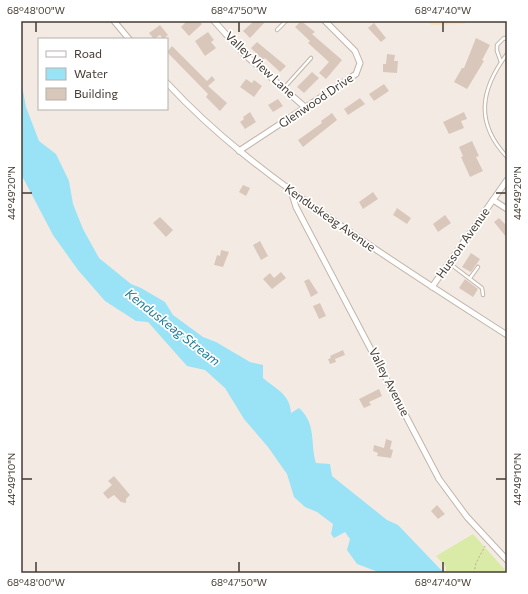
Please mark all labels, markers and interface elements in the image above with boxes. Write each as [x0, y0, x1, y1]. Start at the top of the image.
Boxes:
text: 68°48'00"W [7, 4, 65, 16]
text: 68°47'50"W [211, 4, 267, 16]
text: 68°47'40"W [415, 4, 471, 16]
street label: Valley View Lane [223, 28, 299, 100]
legend [38, 38, 168, 110]
text: Road [74, 46, 102, 60]
text: Water [74, 66, 108, 80]
street label: Glenwood Drive [276, 70, 355, 130]
text: Building [74, 86, 118, 100]
text: 44°49'20"N [5, 166, 17, 220]
text: 44°49'20"N [511, 166, 523, 220]
street label: Kenduskeag Avenue [282, 181, 379, 254]
street label: Husson Avenue [433, 204, 492, 280]
water label: Kenduskeag Stream [122, 285, 224, 369]
street label: Valley Avenue [367, 345, 413, 418]
text: 44°49'10"N [5, 453, 17, 505]
text: 44°49'10"N [511, 453, 523, 505]
text: 68°48'00"W [7, 576, 65, 588]
text: 68°47'50"W [211, 576, 267, 588]
text: 68°47'40"W [415, 576, 471, 588]

